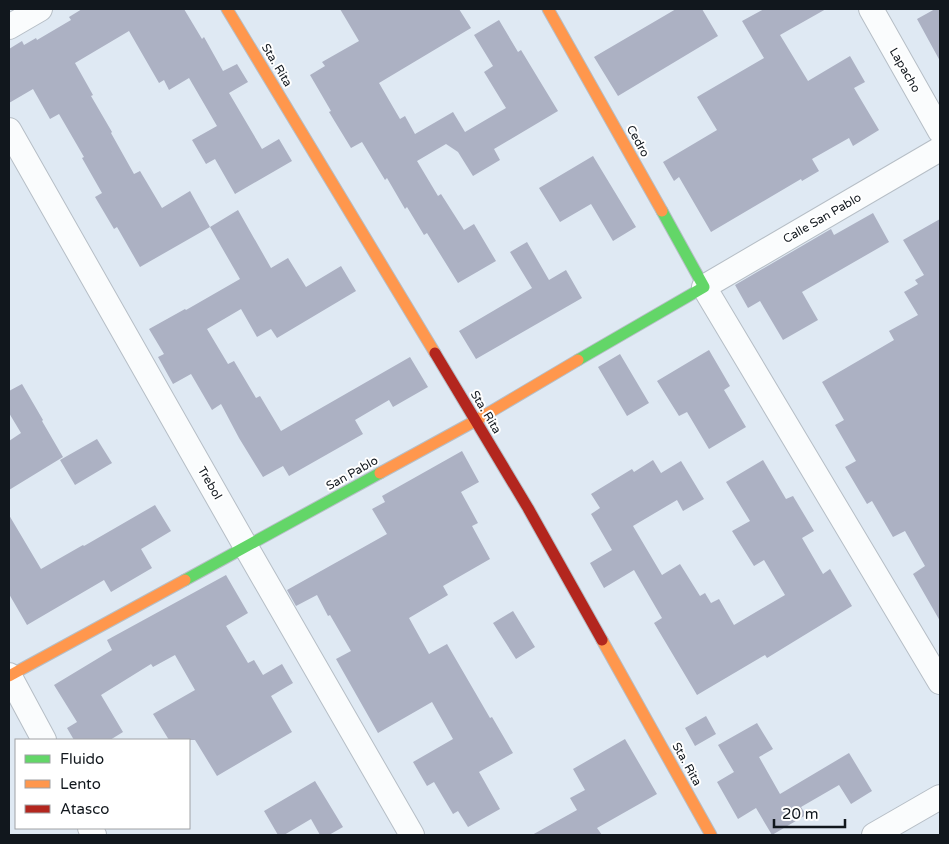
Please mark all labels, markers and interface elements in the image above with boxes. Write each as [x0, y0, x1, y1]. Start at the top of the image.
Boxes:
street label: Sta. Rita [259, 41, 295, 89]
street label: Lapacho [887, 45, 923, 95]
street label: Cedro [624, 123, 652, 159]
street label: Calle San Pablo [780, 190, 864, 246]
street label: Sta. Rita [468, 388, 504, 436]
street label: San Pablo [324, 453, 380, 493]
street label: Trebol [195, 464, 225, 502]
legend [15, 739, 190, 829]
street label: Sta. Rita [669, 740, 705, 788]
text: Fluido [60, 750, 104, 768]
text: Lento [60, 775, 101, 793]
scale bar [774, 796, 845, 828]
text: Atasco [60, 800, 109, 818]
text: 20 m [782, 805, 819, 823]

